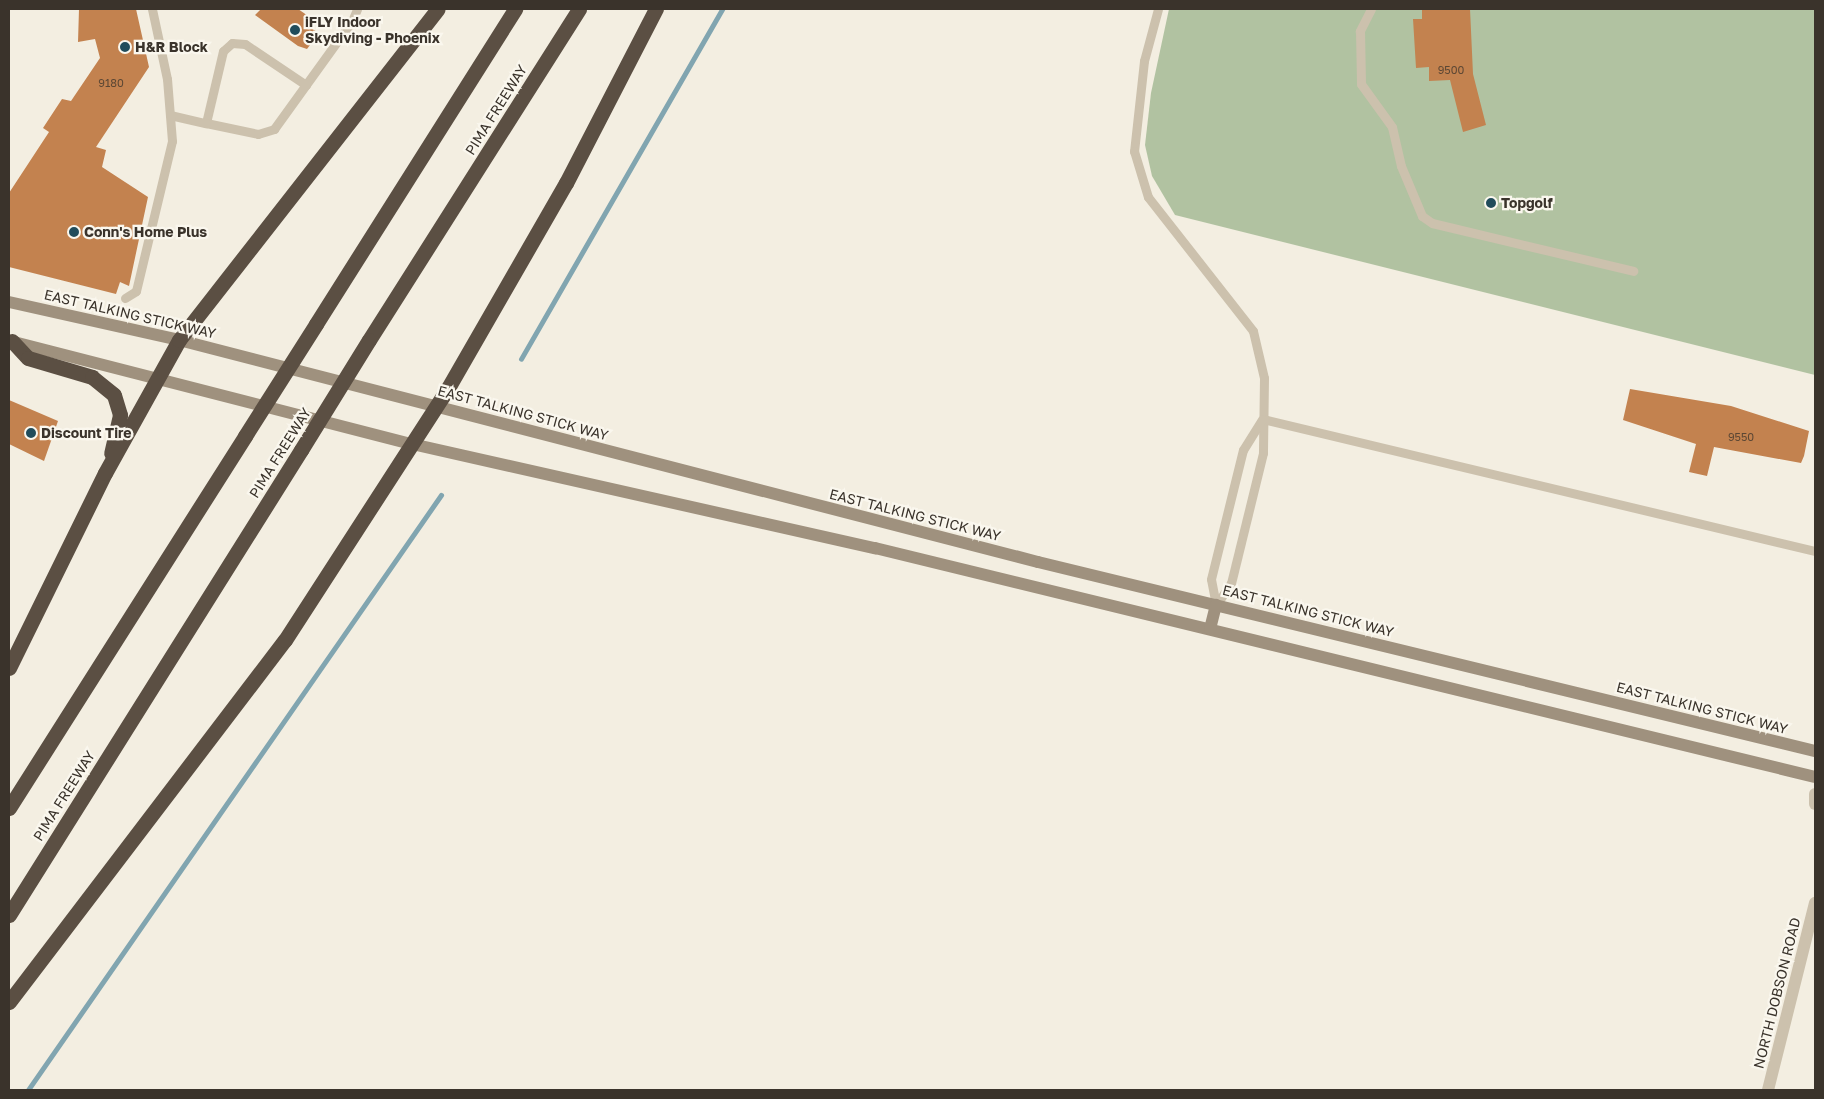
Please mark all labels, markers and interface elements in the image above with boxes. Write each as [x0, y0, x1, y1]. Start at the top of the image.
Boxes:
place label: iFLY Indoor Skydiving - Phoenix [305, 14, 440, 46]
marker: iFLY Indoor Skydiving - Phoenix [289, 24, 301, 36]
place label: H&R Block [135, 39, 208, 55]
marker: H&R Block [119, 41, 131, 53]
street label: PIMA FREEWAY [462, 62, 530, 158]
house number: 9500 [1438, 63, 1464, 77]
house number: 9180 [98, 76, 124, 90]
place label: Topgolf [1501, 195, 1553, 211]
marker: Topgolf [1485, 197, 1497, 209]
place label: Conn's Home Plus [84, 224, 207, 240]
marker: Conn's Home Plus [68, 226, 80, 238]
street label: EAST TALKING STICK WAY [42, 286, 218, 342]
street label: EAST TALKING STICK WAY [436, 382, 610, 444]
street label: PIMA FREEWAY [246, 405, 314, 501]
place label: Discount Tire [41, 425, 131, 441]
marker: Discount Tire [25, 427, 37, 439]
house number: 9550 [1728, 430, 1754, 444]
street label: EAST TALKING STICK WAY [828, 486, 1002, 544]
street label: EAST TALKING STICK WAY [1221, 582, 1395, 640]
street label: EAST TALKING STICK WAY [1615, 679, 1789, 737]
street label: PIMA FREEWAY [30, 748, 98, 844]
street label: NORTH DOBSON ROAD [1750, 916, 1804, 1070]

